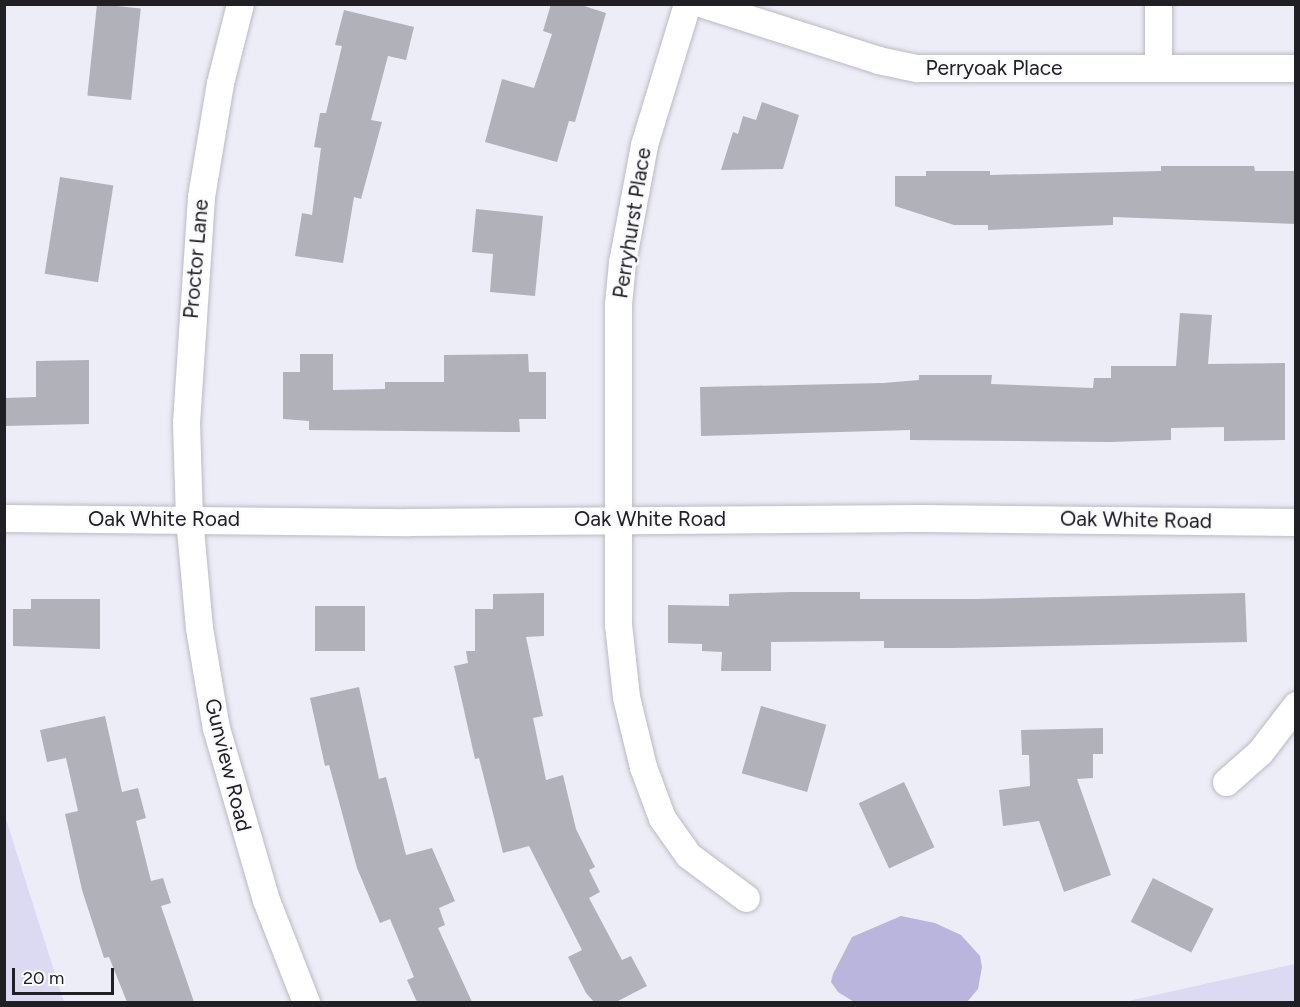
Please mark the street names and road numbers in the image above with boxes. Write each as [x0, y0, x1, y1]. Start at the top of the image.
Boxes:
street label: Perryoak Place [926, 55, 1062, 81]
street label: Perryhurst Place [608, 146, 656, 300]
street label: Proctor Lane [178, 198, 214, 320]
street label: Oak White Road [88, 506, 240, 532]
street label: Oak White Road [574, 506, 726, 532]
street label: Oak White Road [1060, 506, 1212, 534]
street label: Gunview Road [199, 696, 257, 834]

